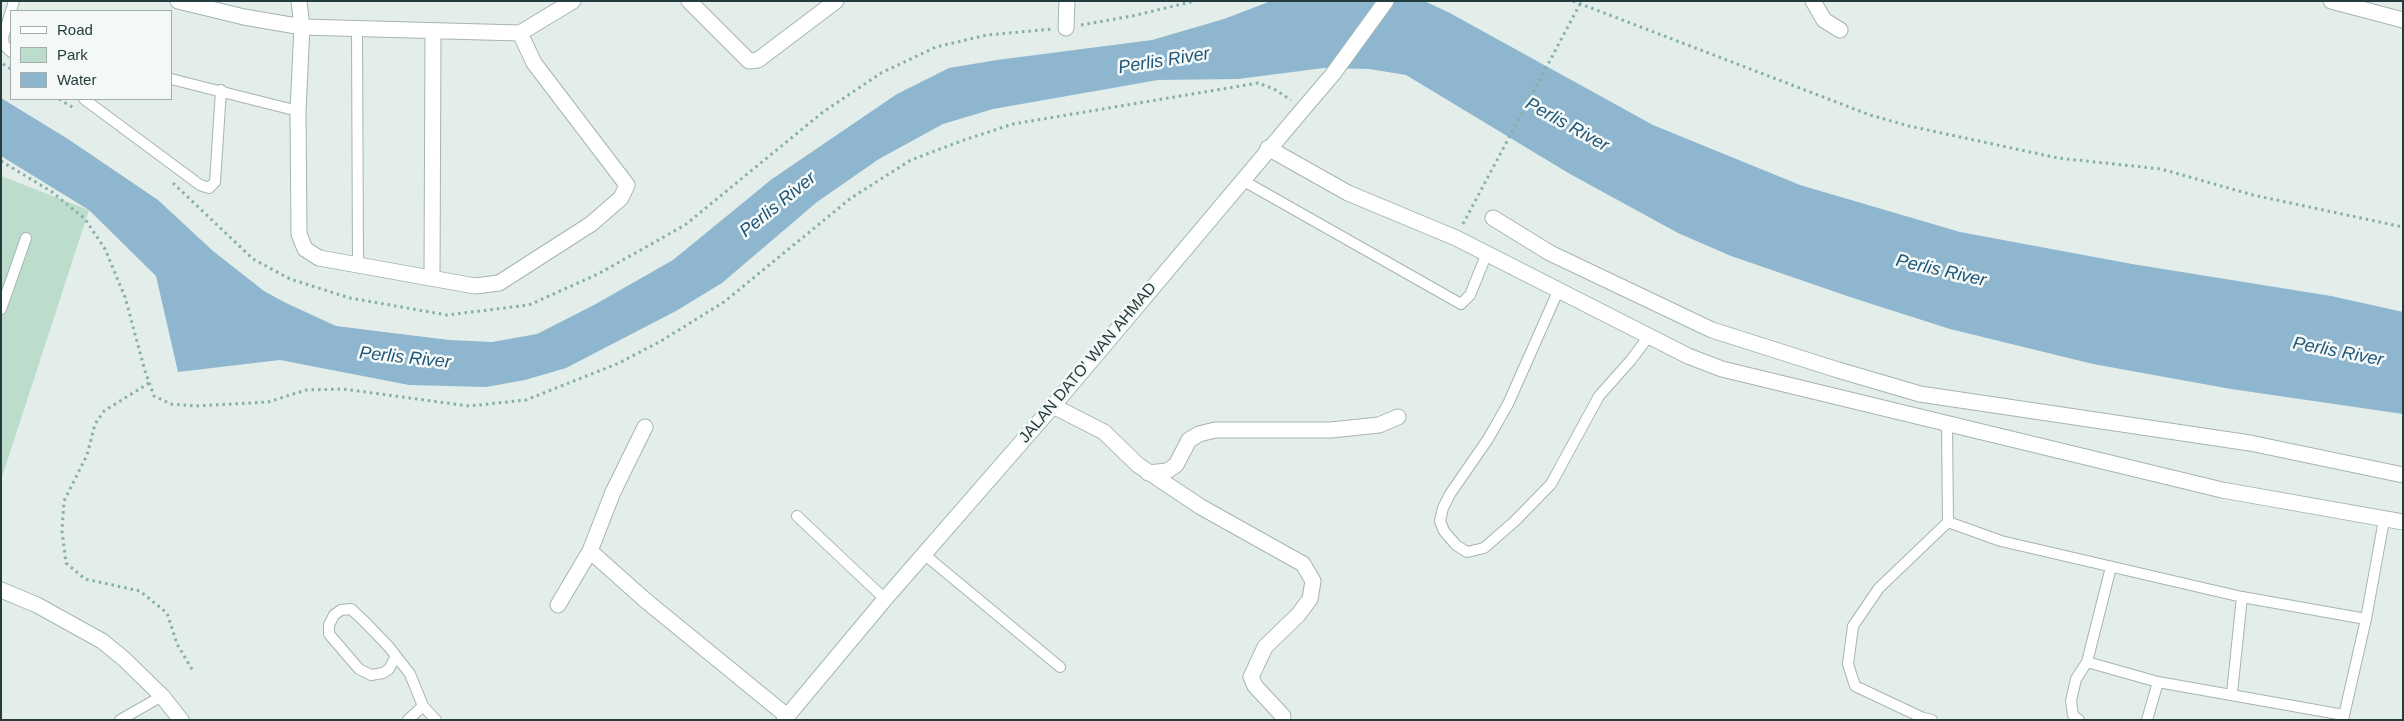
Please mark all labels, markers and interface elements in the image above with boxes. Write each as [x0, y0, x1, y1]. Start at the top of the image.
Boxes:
legend [10, 10, 172, 100]
text: Road [57, 21, 93, 38]
water label: Perlis River [1117, 43, 1211, 79]
text: Park [57, 46, 88, 63]
text: Water [57, 71, 96, 88]
water label: Perlis River [1522, 93, 1612, 157]
water label: Perlis River [735, 168, 821, 242]
water label: Perlis River [1894, 250, 1988, 292]
street label: JALAN DATO' WAN AHMAD [1015, 279, 1161, 447]
water label: Perlis River [2291, 333, 2385, 371]
water label: Perlis River [358, 342, 452, 374]

